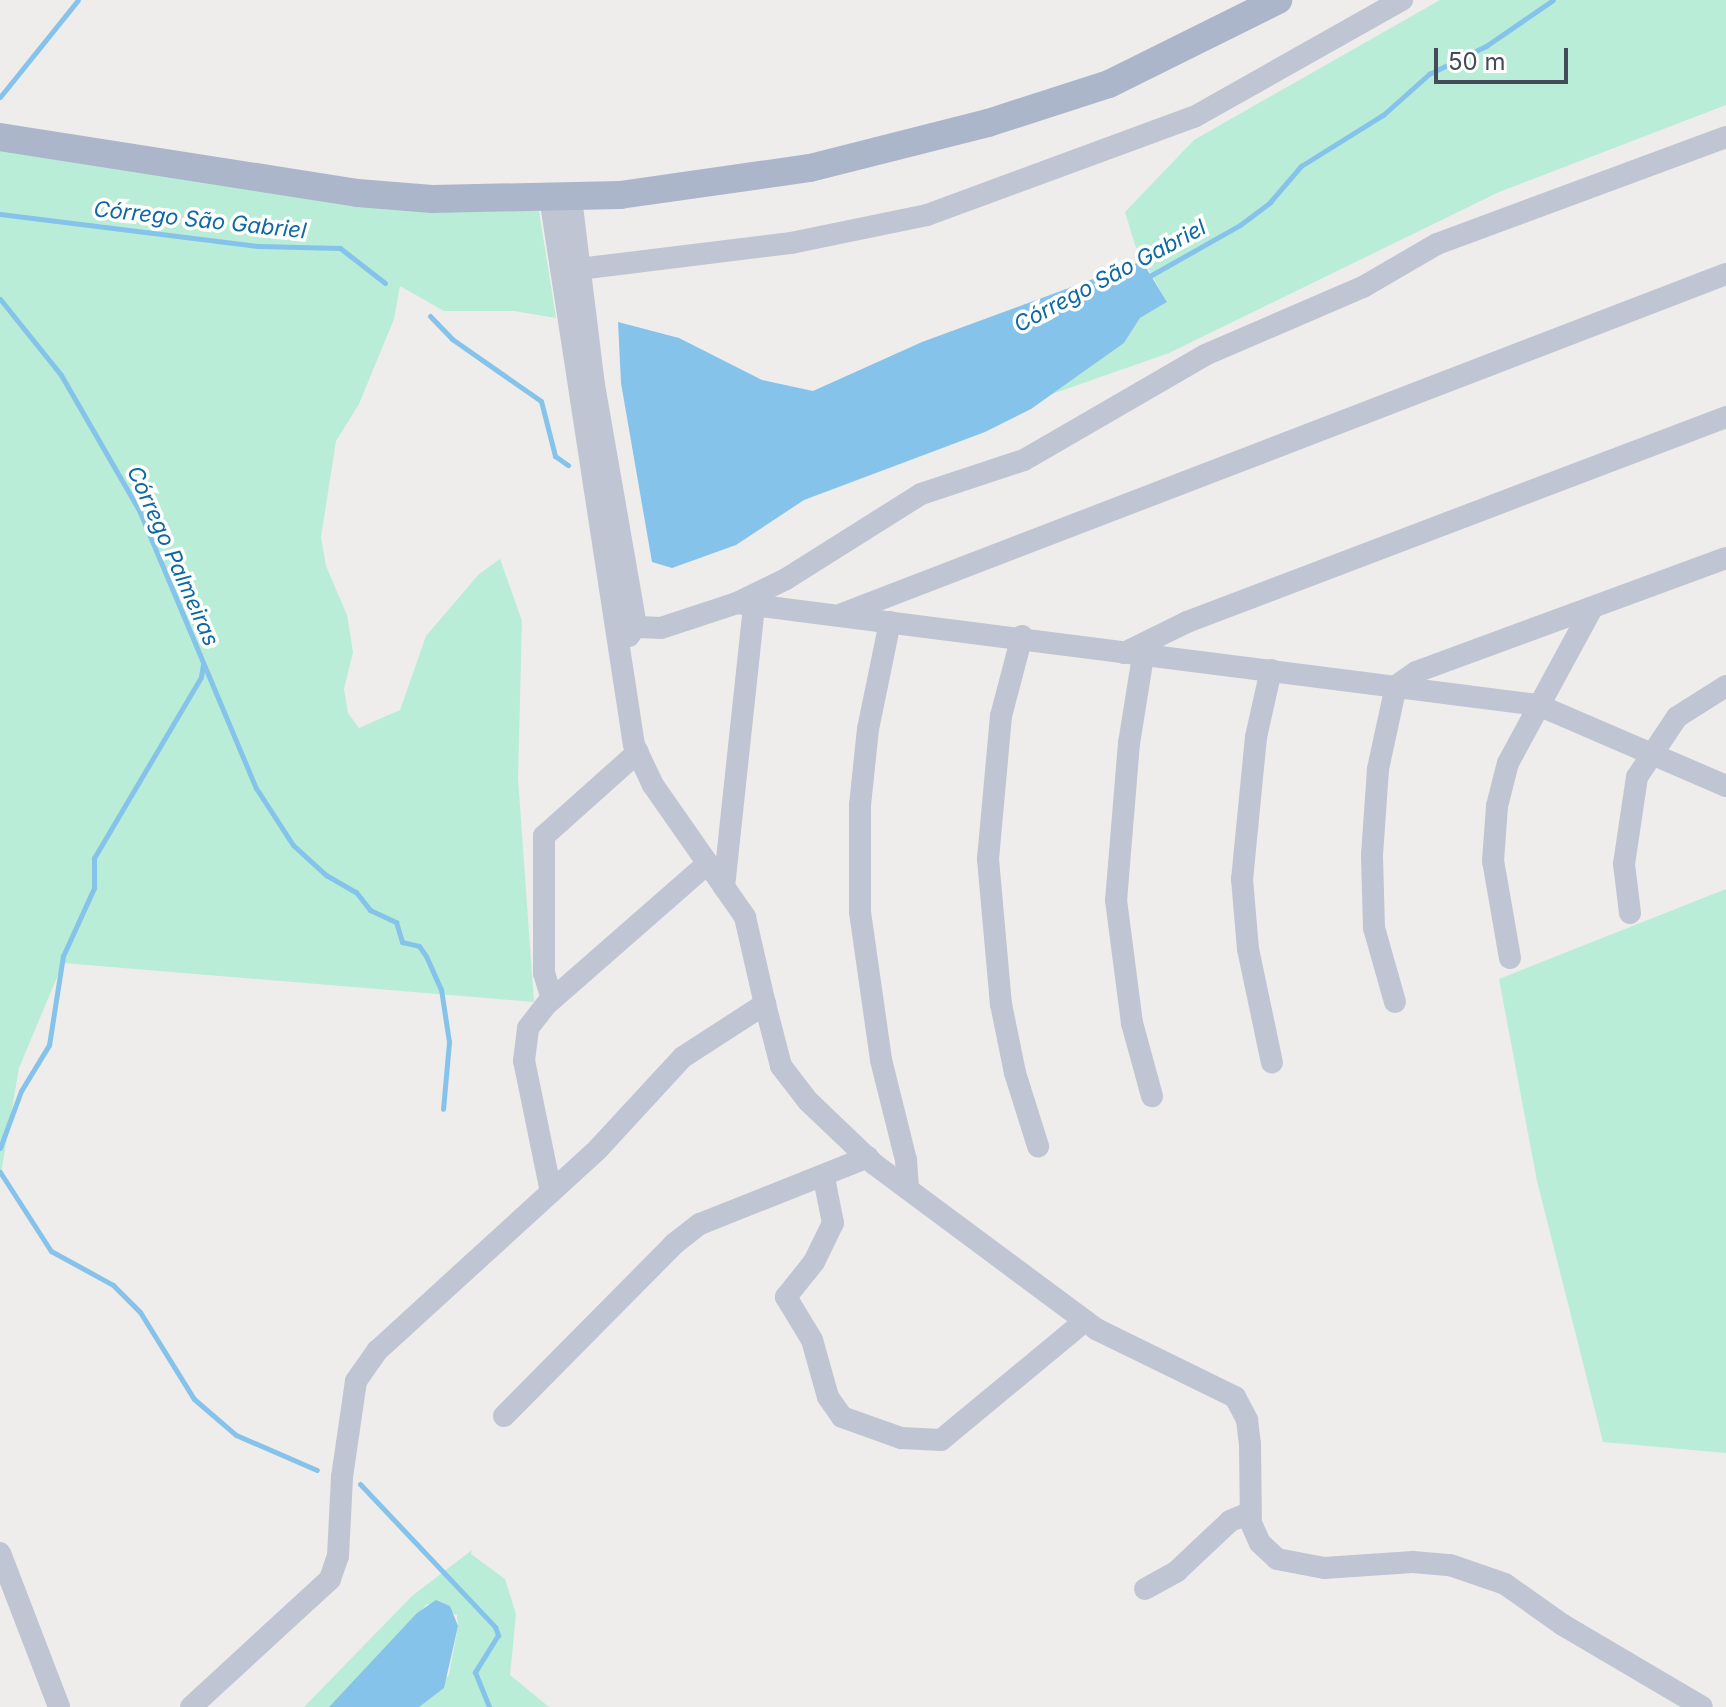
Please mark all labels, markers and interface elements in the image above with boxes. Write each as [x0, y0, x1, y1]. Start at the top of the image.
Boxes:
scale bar [1438, 32, 1572, 82]
text: 50 m [1448, 47, 1506, 76]
water label: Córrego São Gabriel [92, 196, 308, 244]
water label: Córrego São Gabriel [1009, 214, 1211, 338]
water label: Córrego Palmeiras [121, 462, 225, 650]

